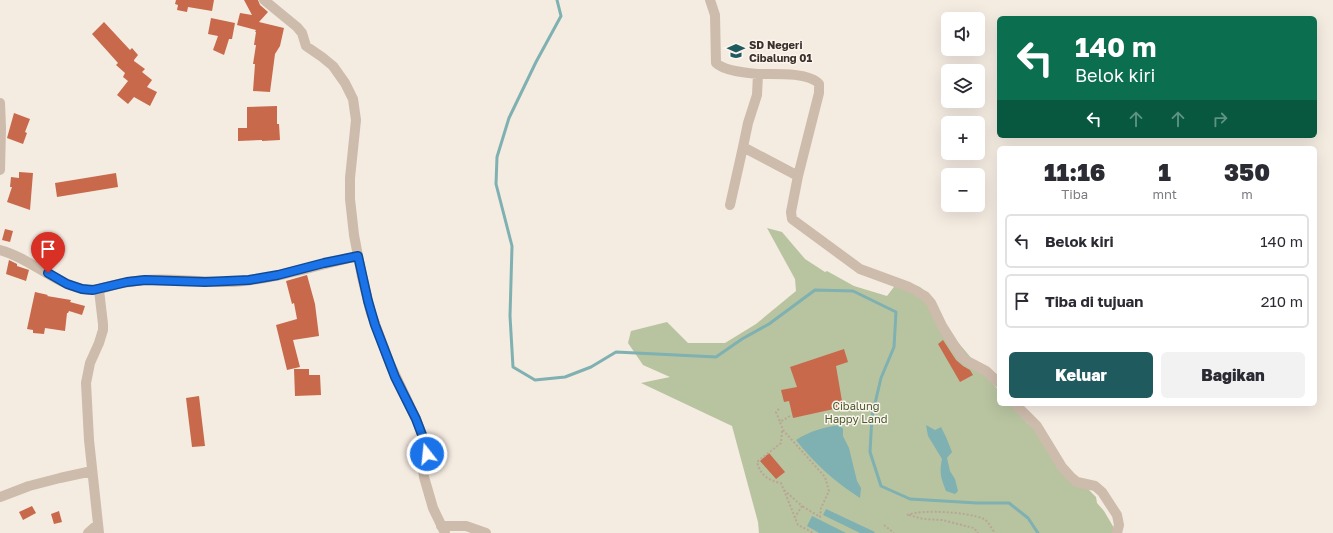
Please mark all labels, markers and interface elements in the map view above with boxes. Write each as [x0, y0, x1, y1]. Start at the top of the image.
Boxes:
map controls [941, 12, 985, 212]
button: sound [941, 12, 985, 56]
text: 140 m [1075, 30, 1157, 63]
icon: left [1009, 32, 1061, 84]
place label: SD Negeri Cibalung 01 [749, 38, 813, 64]
school or university icon: SD Negeri Cibalung 01 [726, 41, 746, 61]
button: layers [941, 64, 985, 108]
text: Belok kiri [1075, 64, 1155, 86]
icon: left [1083, 108, 1105, 130]
icon: ahead [1125, 108, 1147, 130]
icon: ahead [1167, 108, 1189, 130]
icon: right [1209, 108, 1231, 130]
button: + [941, 116, 985, 160]
text: 11:16 [1044, 157, 1105, 186]
text: 1 [1158, 157, 1171, 186]
text: 350 [1224, 157, 1270, 186]
button: − [941, 168, 985, 212]
text: Tiba [1061, 186, 1088, 202]
text: mnt [1152, 186, 1177, 202]
text: m [1241, 186, 1253, 202]
icon: left [1011, 230, 1033, 252]
pin [31, 232, 65, 273]
text: Belok kiri [1045, 232, 1114, 250]
text: 140 m [1260, 232, 1303, 250]
icon: arrive [37, 238, 59, 260]
icon: arrive [1011, 290, 1033, 312]
text: Tiba di tujuan [1045, 292, 1143, 310]
text: 210 m [1261, 292, 1303, 310]
button: Keluar [1009, 352, 1153, 398]
button: Bagikan [1161, 352, 1305, 398]
park label: Cibalung Happy Land [825, 399, 887, 425]
position arrow [406, 433, 448, 475]

